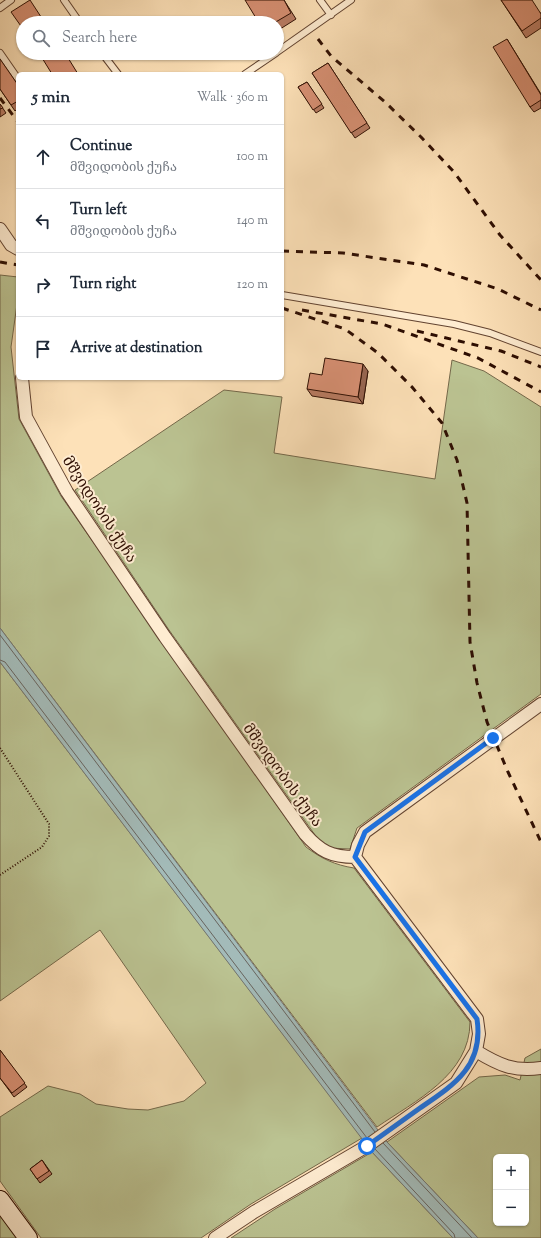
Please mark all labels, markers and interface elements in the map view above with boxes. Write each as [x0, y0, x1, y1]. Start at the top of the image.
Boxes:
search box [16, 16, 284, 60]
icon: search [30, 27, 52, 49]
text: Search here [62, 28, 137, 49]
text: 5 min [32, 86, 70, 110]
text: Walk · 360 m [197, 89, 268, 107]
text: Continue [70, 136, 132, 157]
icon: ahead [32, 146, 54, 168]
text: 100 m [236, 148, 268, 166]
text: მშვიდობის ქუჩა [70, 159, 177, 177]
text: Turn left [70, 200, 127, 221]
icon: left [32, 210, 54, 232]
text: 140 m [237, 212, 268, 230]
text: მშვიდობის ქუჩა [70, 223, 177, 241]
icon: right [32, 274, 54, 296]
text: Turn right [70, 274, 136, 295]
text: 120 m [237, 276, 268, 294]
icon: arrive [32, 338, 54, 360]
text: Arrive at destination [70, 338, 203, 359]
street label: მშვიდობის ქუჩა [56, 452, 141, 567]
street label: მშვიდობის ქუჩა [237, 720, 327, 832]
route end [484, 729, 502, 747]
route start [358, 1137, 376, 1155]
map controls [493, 1154, 529, 1226]
button: + [493, 1154, 529, 1190]
button: − [493, 1190, 529, 1226]

